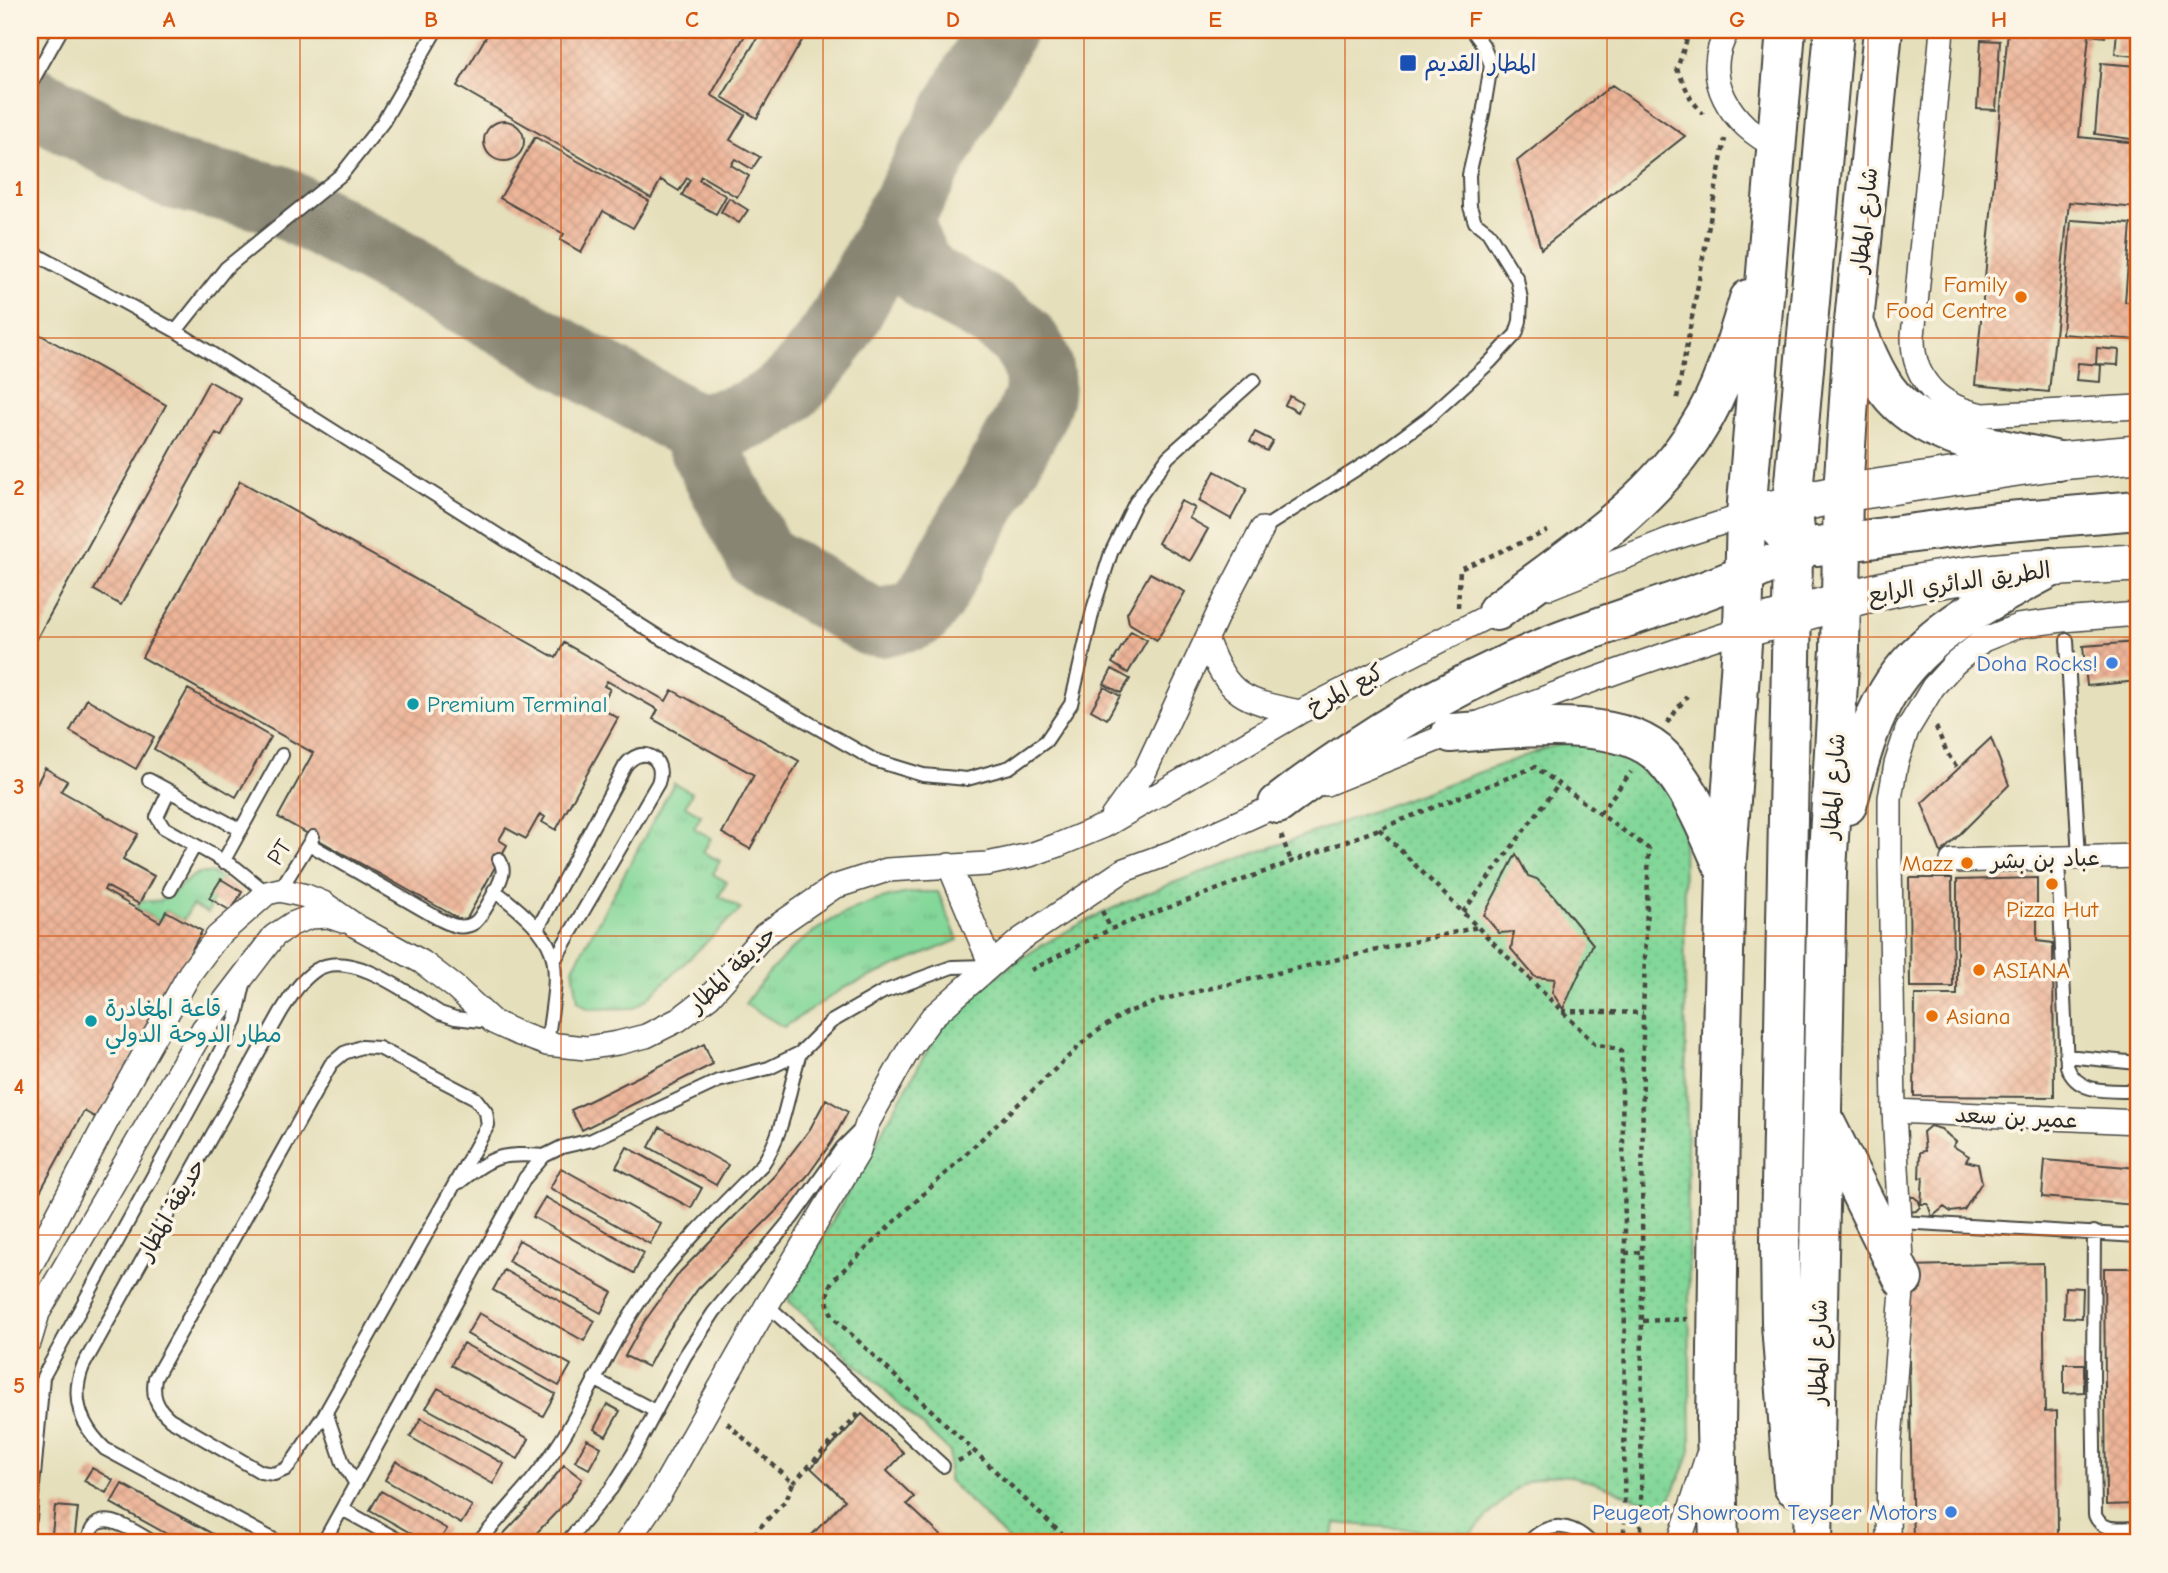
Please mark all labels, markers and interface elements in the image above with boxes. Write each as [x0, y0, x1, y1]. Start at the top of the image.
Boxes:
text: A [163, 6, 176, 33]
text: B [424, 6, 438, 33]
text: C [685, 6, 699, 33]
text: D [946, 6, 960, 33]
text: E [1208, 6, 1222, 33]
text: F [1469, 6, 1483, 33]
text: G [1729, 6, 1745, 33]
text: H [1991, 6, 2007, 33]
place label: المطار القديم [1424, 50, 1537, 81]
marker: المطار القديم [1398, 53, 1418, 73]
street label: شارع المطار [1845, 166, 1885, 276]
text: 1 [14, 175, 24, 202]
place label: Family Food Centre [1886, 271, 2008, 324]
marker: Family Food Centre [2013, 289, 2029, 305]
text: 2 [13, 474, 25, 501]
street label: الطريق الدائري الرابع [1866, 556, 2053, 612]
place label: Doha Rocks! [1976, 650, 2098, 677]
marker: Doha Rocks! [2104, 655, 2120, 671]
street label: كبع المرخ [1302, 658, 1390, 723]
place label: Premium Terminal [427, 691, 607, 718]
marker: Premium Terminal [405, 696, 421, 712]
street label: شارع المطار [1816, 732, 1853, 842]
text: 3 [13, 773, 25, 800]
street label: PT [261, 834, 298, 870]
street label: عباد بن بشر [1988, 844, 2100, 875]
place label: Mazz [1902, 850, 1953, 877]
marker: Mazz [1959, 855, 1975, 871]
marker: Pizza Hut [2044, 876, 2060, 892]
place label: Pizza Hut [2006, 896, 2099, 923]
street label: حديقة المطار [681, 921, 782, 1019]
place label: ASIANA [1993, 957, 2070, 984]
marker: ASIANA [1971, 962, 1987, 978]
place label: قاعة المغادرة مطار الدوحة الدولي [105, 995, 282, 1055]
place label: Asiana [1946, 1003, 2011, 1030]
marker: Asiana [1924, 1008, 1940, 1024]
marker: قاعة المغادرة مطار الدوحة الدولي [83, 1013, 99, 1029]
text: 4 [14, 1073, 25, 1100]
street label: عمير بن سعد [1954, 1101, 2078, 1134]
street label: حديقة المطار [131, 1154, 211, 1266]
street label: شارع المطار [1804, 1299, 1835, 1407]
text: 5 [13, 1372, 25, 1399]
place label: Peugeot Showroom Teyseer Motors [1592, 1499, 1937, 1526]
marker: Peugeot Showroom Teyseer Motors [1943, 1504, 1959, 1520]

